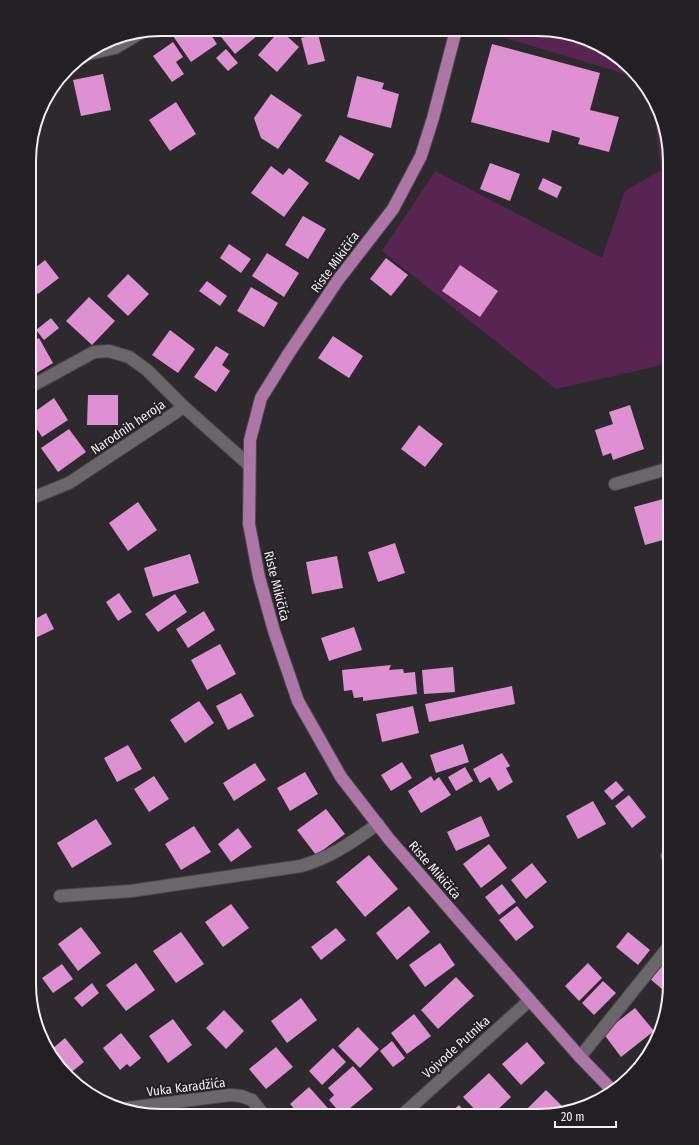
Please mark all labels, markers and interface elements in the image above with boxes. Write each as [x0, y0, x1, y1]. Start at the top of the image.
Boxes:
street label: Riste Mikičića [308, 228, 362, 296]
street label: Narodnih heroja [88, 397, 168, 457]
street label: Riste Mikičića [261, 549, 293, 623]
street label: Riste Mikičića [406, 838, 464, 902]
street label: Vojvode Putnika [419, 1013, 493, 1081]
street label: Vuka Karadžića [146, 1075, 226, 1099]
scale bar [555, 1103, 616, 1129]
text: 20 m [561, 1110, 585, 1124]

